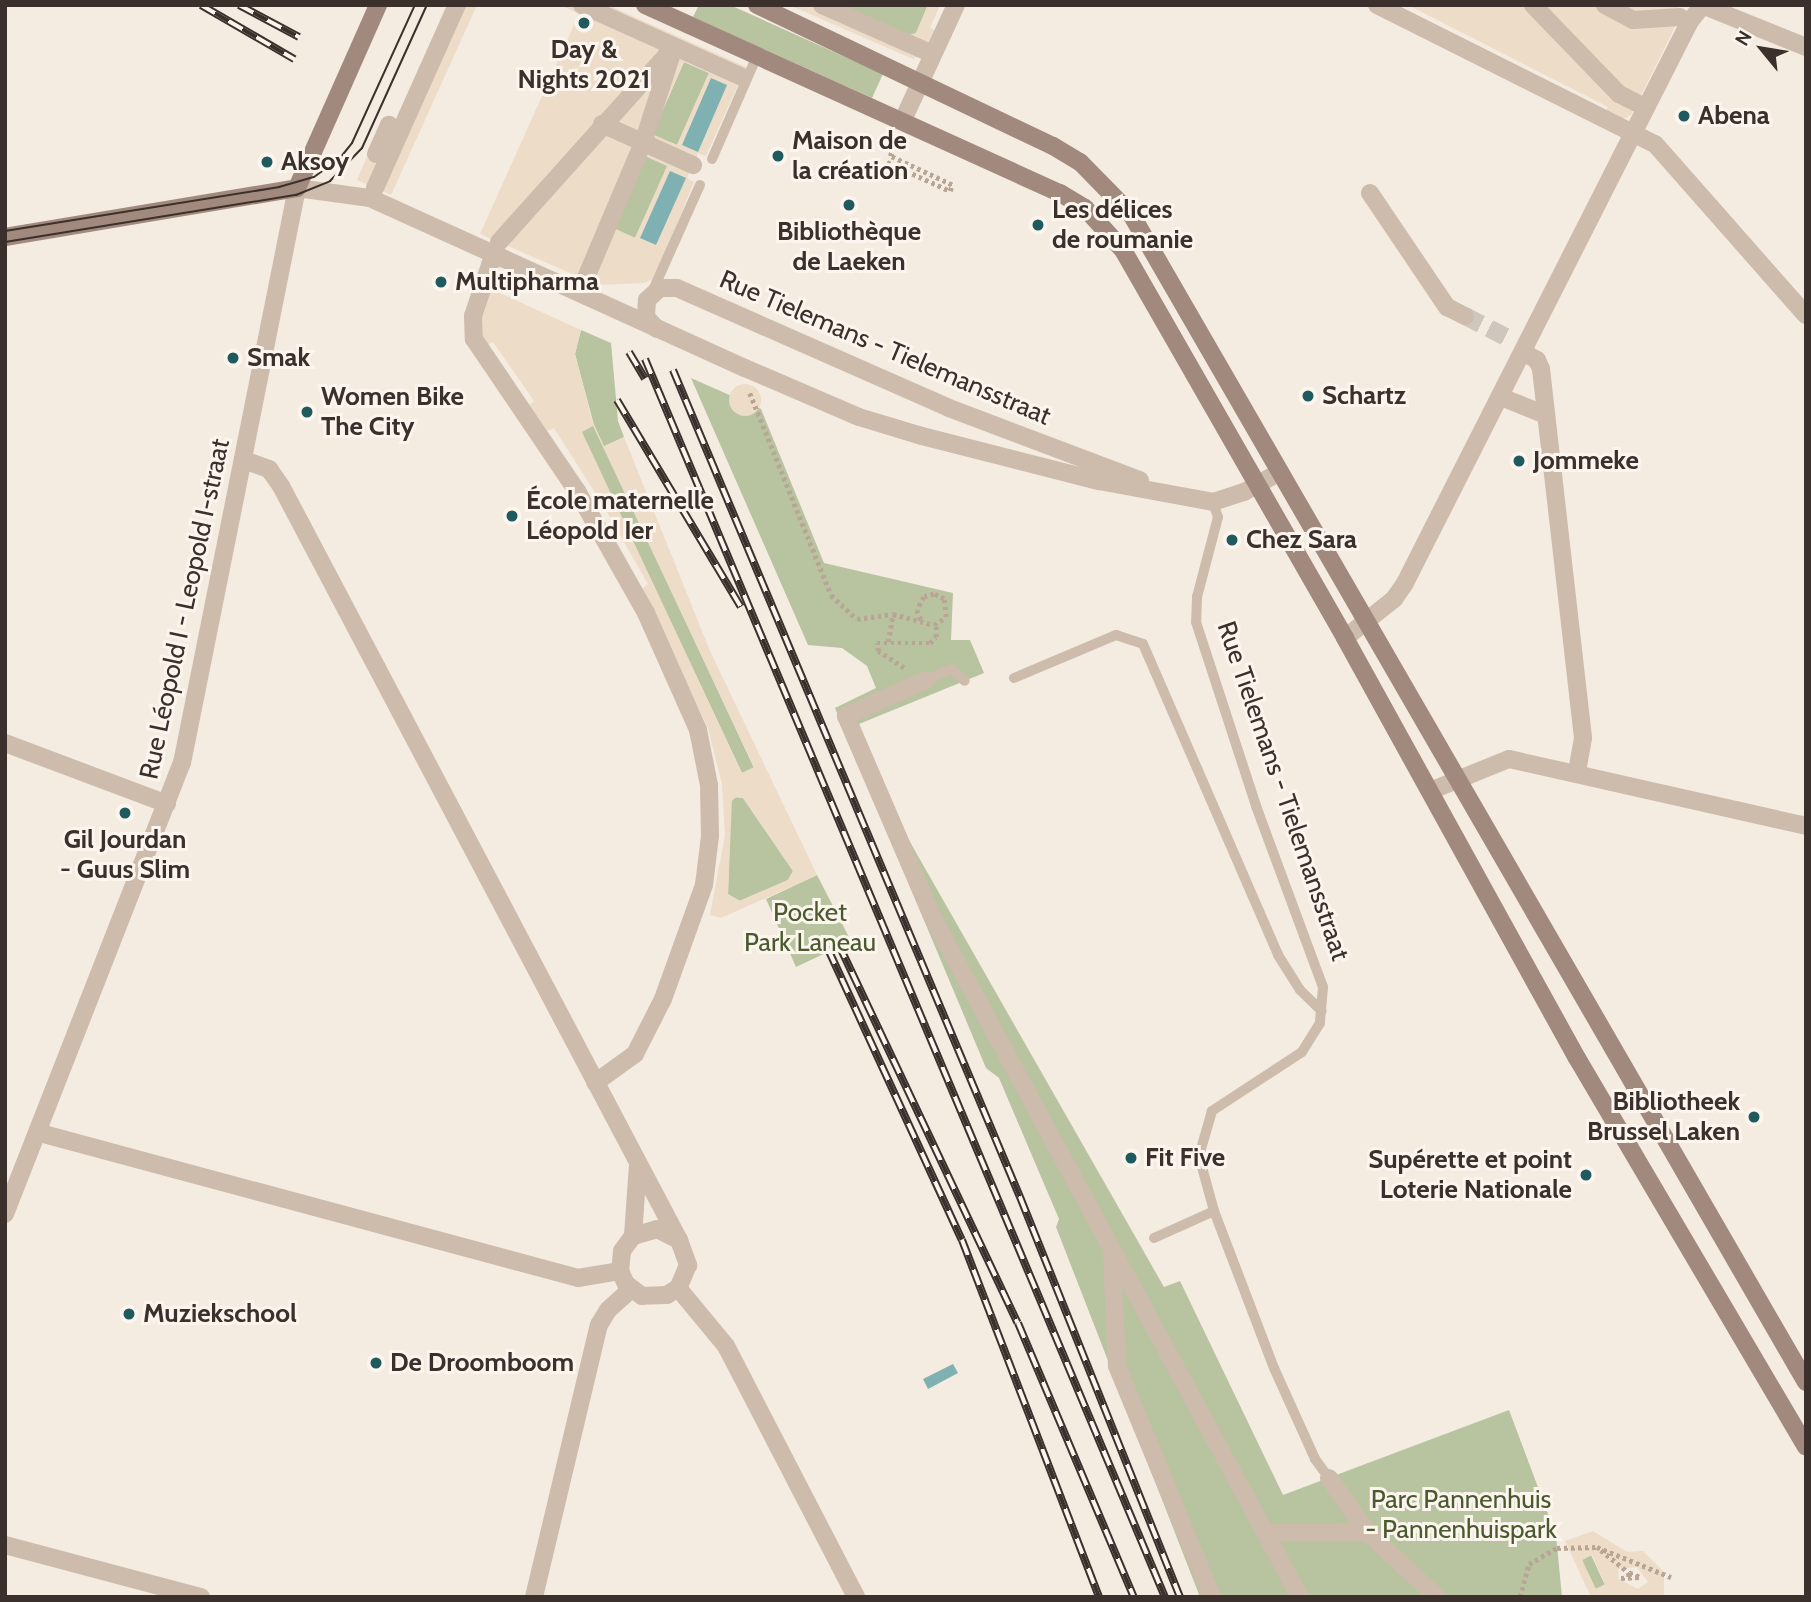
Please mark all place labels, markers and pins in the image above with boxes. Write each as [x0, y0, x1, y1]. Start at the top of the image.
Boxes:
marker: Day & Nights 2021 [576, 15, 592, 31]
place label: Day & Nights 2021 [518, 34, 650, 96]
place label: Abena [1698, 100, 1770, 132]
marker: Abena [1676, 108, 1692, 124]
place label: Maison de la création [792, 125, 908, 186]
place label: Aksoy [281, 146, 349, 178]
marker: Maison de la création [770, 148, 786, 164]
marker: Aksoy [259, 154, 275, 170]
place label: Les délices de roumanie [1052, 194, 1193, 256]
marker: Bibliothèque de Laeken [841, 197, 857, 213]
place label: Bibliothèque de Laeken [777, 216, 921, 278]
marker: Les délices de roumanie [1030, 217, 1046, 233]
place label: Multipharma [455, 266, 599, 298]
marker: Multipharma [433, 274, 449, 290]
place label: Smak [247, 342, 310, 374]
marker: Smak [225, 350, 241, 366]
place label: Schartz [1322, 380, 1406, 412]
place label: Women Bike The City [321, 381, 464, 442]
marker: Schartz [1300, 388, 1316, 404]
marker: Women Bike The City [299, 404, 315, 420]
place label: Jommeke [1533, 445, 1639, 477]
marker: Jommeke [1511, 453, 1527, 469]
place label: École maternelle Léopold Ier [526, 485, 714, 546]
marker: École maternelle Léopold Ier [504, 508, 520, 524]
place label: Chez Sara [1246, 524, 1357, 556]
marker: Chez Sara [1224, 532, 1240, 548]
marker: Gil Jourdan - Guus Slim [117, 805, 133, 821]
place label: Gil Jourdan - Guus Slim [60, 824, 190, 886]
place label: Bibliotheek Brussel Laken [1587, 1086, 1740, 1148]
marker: Bibliotheek Brussel Laken [1746, 1109, 1762, 1125]
place label: Fit Five [1145, 1142, 1225, 1174]
place label: Supérette et point Loterie Nationale [1368, 1144, 1572, 1206]
marker: Fit Five [1123, 1150, 1139, 1166]
marker: Supérette et point Loterie Nationale [1578, 1167, 1594, 1183]
place label: Muziekschool [143, 1298, 297, 1330]
marker: Muziekschool [121, 1306, 137, 1322]
place label: De Droomboom [390, 1347, 574, 1379]
marker: De Droomboom [368, 1355, 384, 1371]

